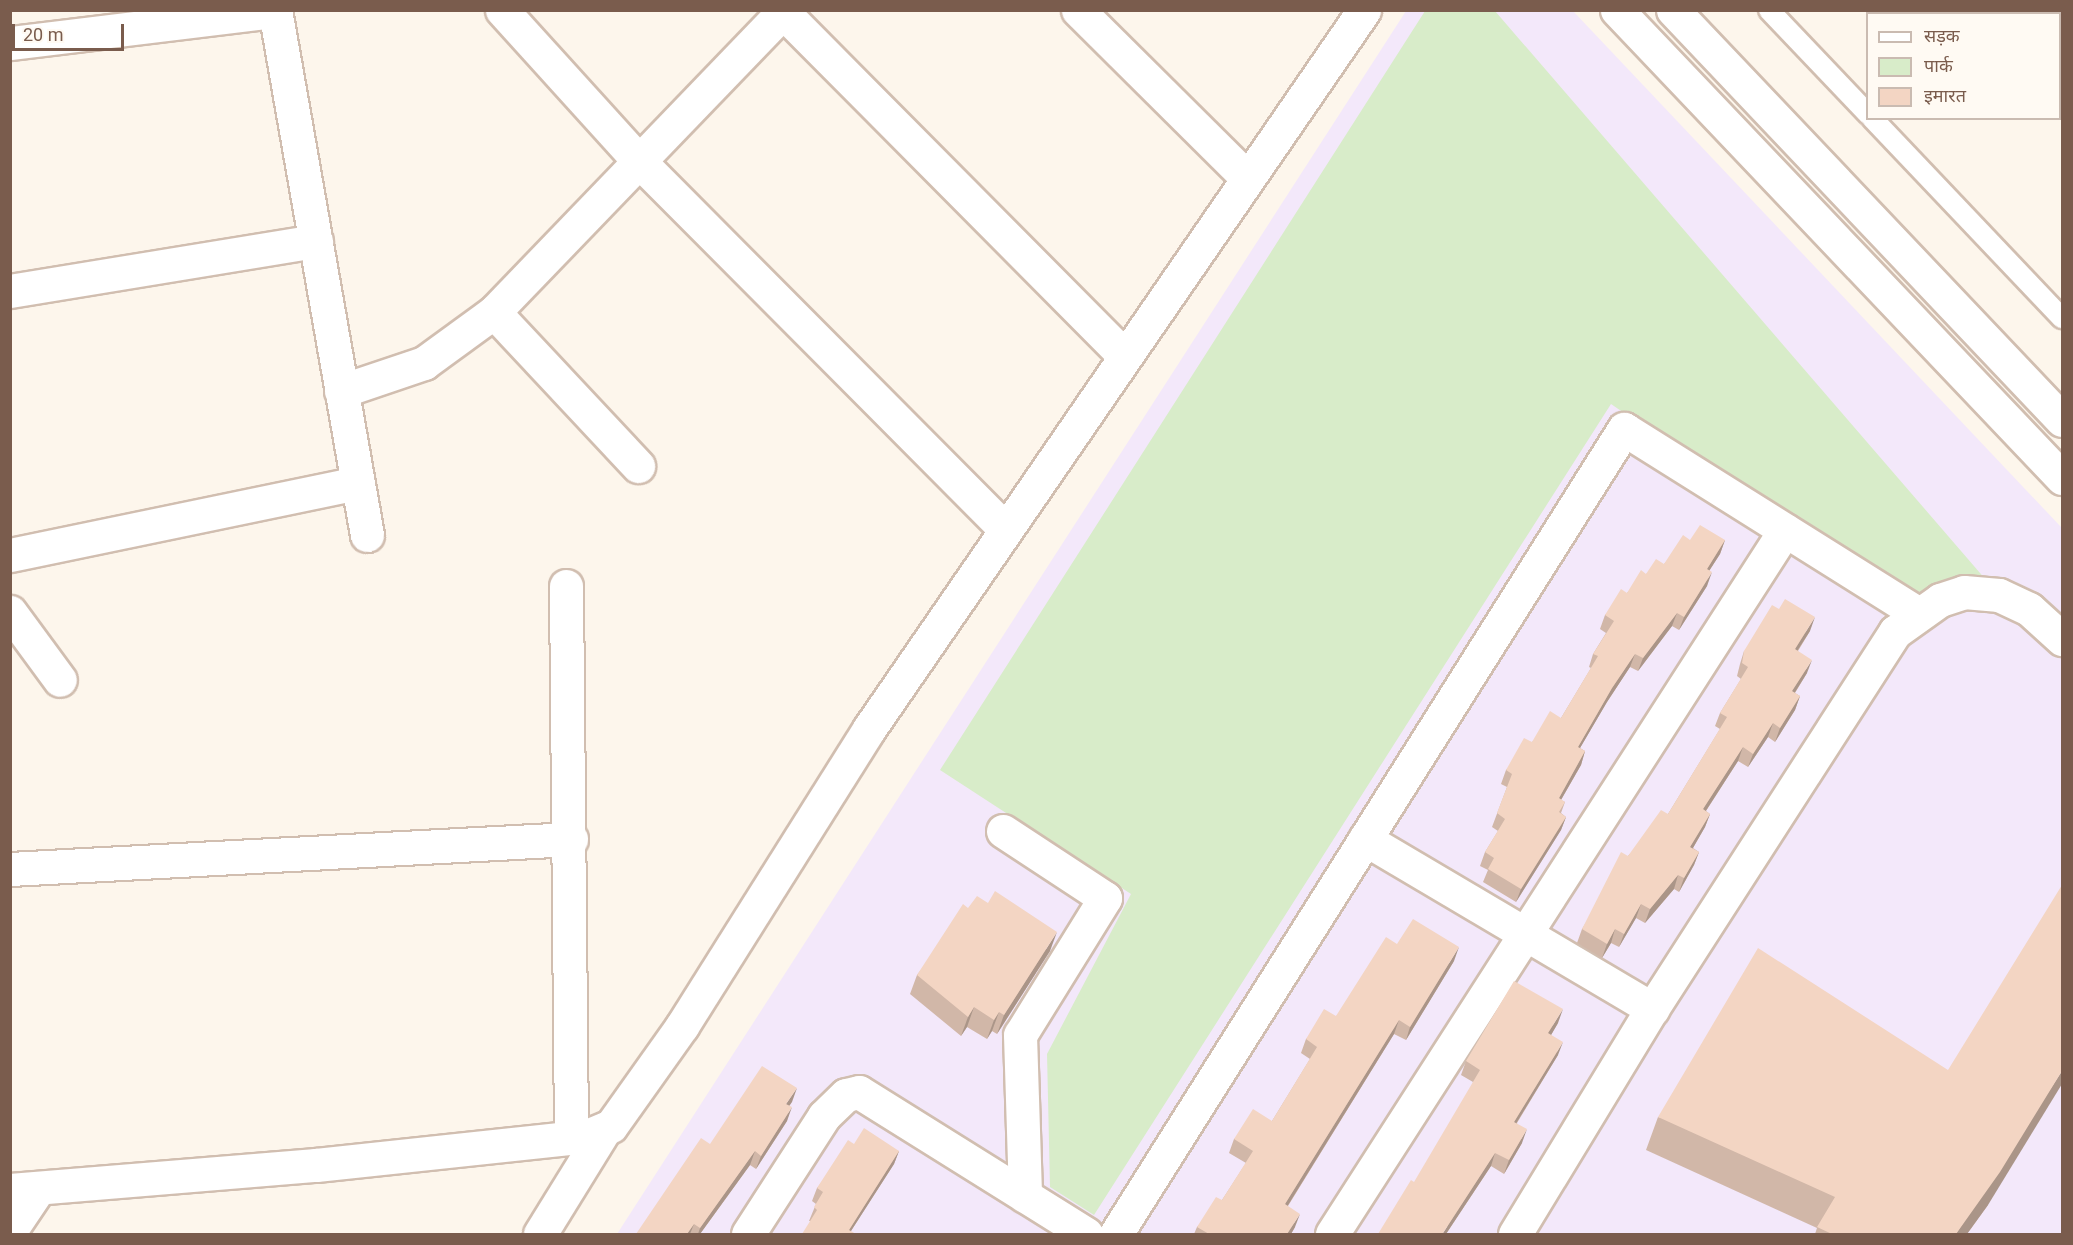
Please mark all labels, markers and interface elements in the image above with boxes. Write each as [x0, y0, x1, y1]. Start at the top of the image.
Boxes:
scale bar [15, 12, 128, 50]
legend [1866, 12, 2061, 120]
text: 20 m [23, 24, 63, 45]
text: सड़क [1924, 25, 1960, 46]
text: पार्क [1924, 55, 1953, 76]
text: इमारत [1924, 85, 1966, 106]

